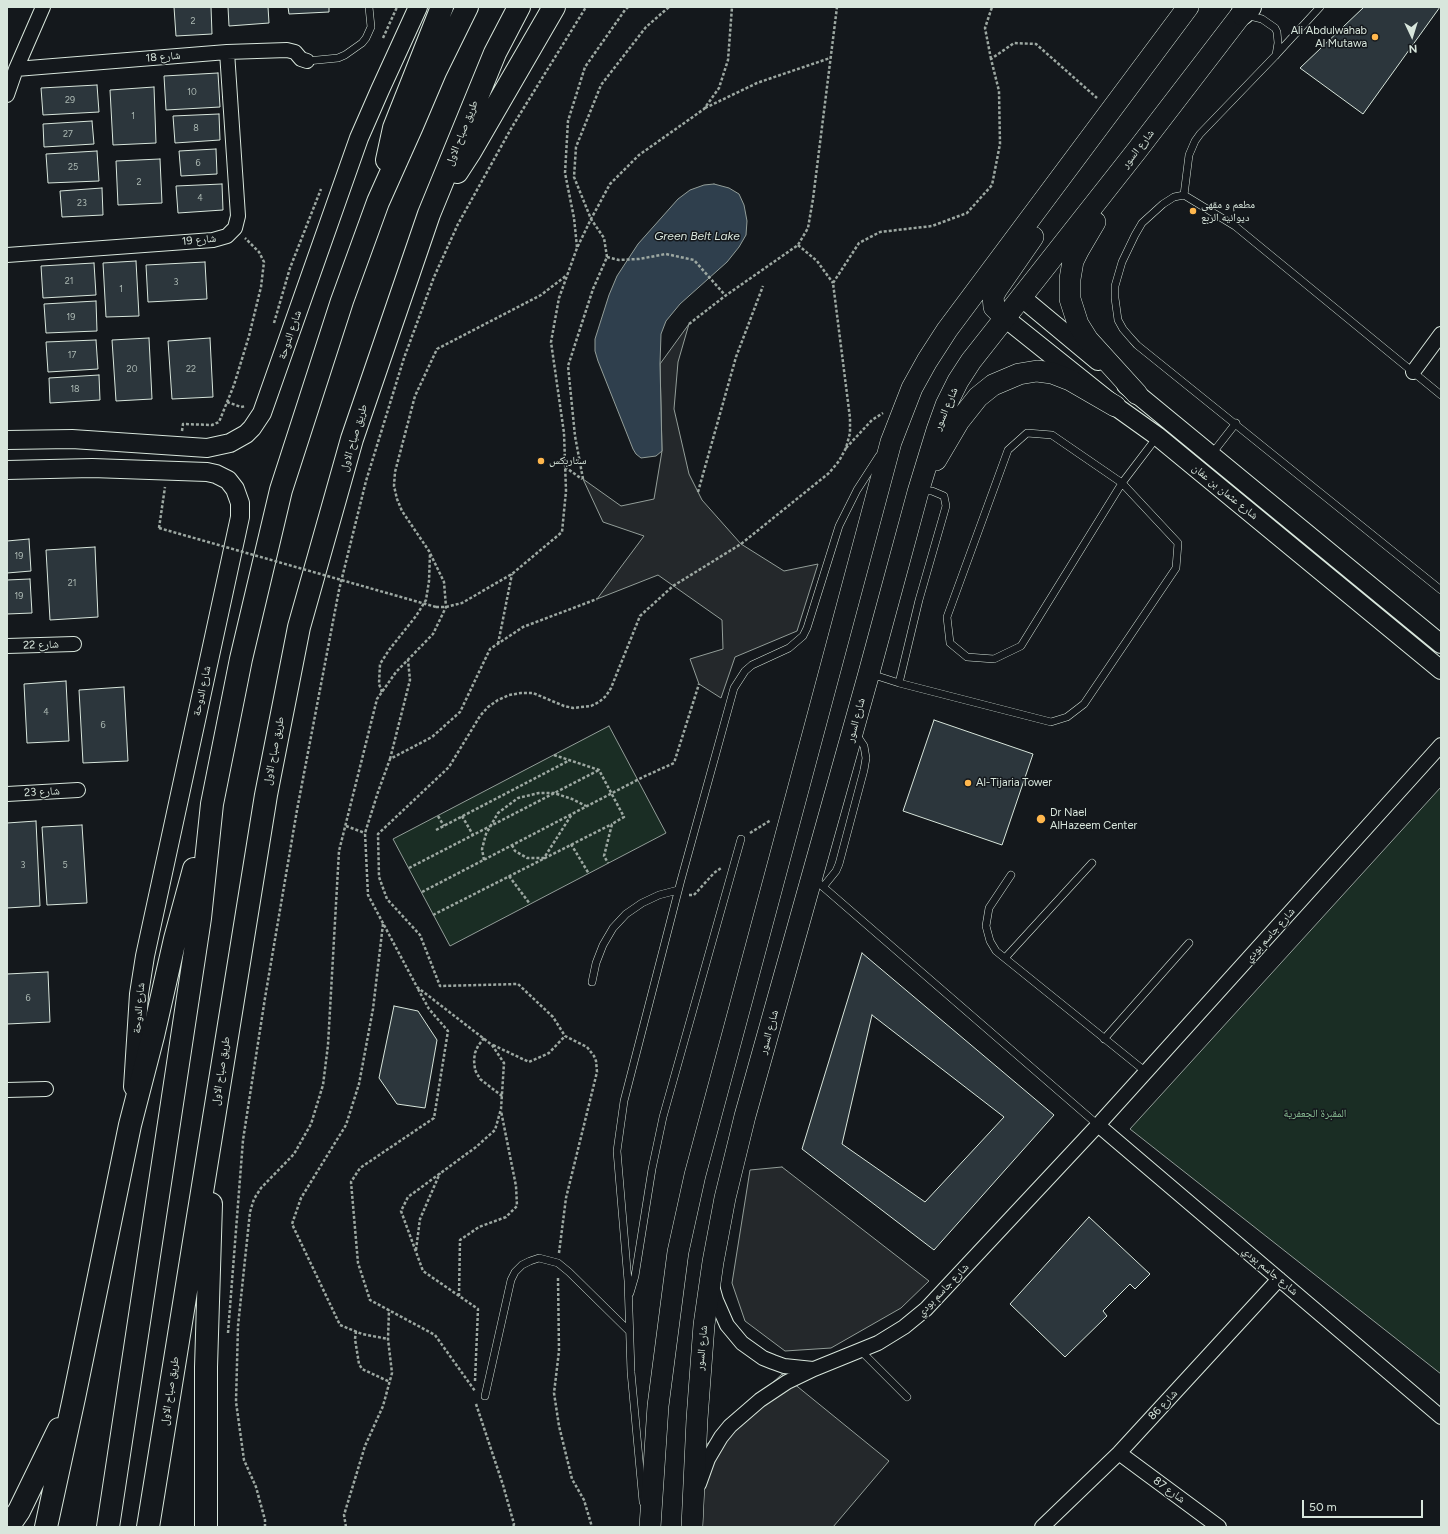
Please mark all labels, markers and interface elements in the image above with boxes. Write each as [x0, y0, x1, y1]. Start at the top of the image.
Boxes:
house number: 2 [190, 16, 196, 26]
north arrow [1392, 16, 1432, 56]
place label: Ali Abdulwahab Al Mutawa [1291, 24, 1367, 50]
marker: Ali Abdulwahab Al Mutawa [1370, 32, 1380, 42]
text: N [1408, 42, 1418, 55]
street label: شارع 18 [145, 49, 181, 65]
house number: 10 [187, 87, 197, 97]
house number: 29 [65, 95, 75, 105]
street label: طريق صباح الاول [443, 98, 481, 168]
house number: 1 [131, 111, 135, 121]
house number: 8 [193, 123, 199, 133]
street label: شارع السور [1119, 127, 1157, 171]
house number: 27 [63, 129, 73, 139]
house number: 6 [195, 158, 201, 168]
house number: 25 [68, 162, 78, 172]
house number: 2 [136, 177, 142, 187]
house number: 4 [197, 193, 203, 203]
house number: 23 [77, 198, 87, 208]
place label: مطعم و مقهى ديوانيه الربع [1201, 198, 1255, 224]
marker: مطعم و مقهى ديوانيه الربع [1188, 206, 1198, 216]
water label: Green Belt Lake [654, 229, 740, 243]
street label: شارع 19 [181, 232, 217, 248]
house number: 21 [65, 276, 73, 286]
house number: 3 [174, 277, 178, 287]
house number: 1 [119, 284, 123, 294]
street label: شارع الدوحة [275, 309, 305, 361]
house number: 19 [67, 312, 75, 322]
house number: 17 [68, 350, 76, 360]
house number: 20 [127, 364, 137, 374]
house number: 22 [186, 364, 196, 374]
house number: 18 [70, 384, 80, 394]
street label: شارع السور [931, 386, 961, 432]
street label: طريق صباح الاول [338, 403, 370, 473]
place label: ستاربكس [549, 454, 586, 468]
marker: ستاربكس [536, 456, 546, 466]
street label: شارع عثمان بن عفان [1189, 461, 1261, 523]
house number: 19 [15, 551, 23, 561]
house number: 21 [68, 578, 76, 588]
house number: 19 [15, 591, 23, 601]
street label: شارع 22 [23, 638, 59, 652]
street label: شارع الدوحة [190, 665, 214, 717]
street label: شارع السور [844, 696, 868, 744]
house number: 4 [43, 707, 49, 717]
street label: طريق صباح الاول [261, 716, 287, 786]
house number: 6 [100, 720, 106, 730]
place label: Al-Tijaria Tower [976, 776, 1052, 790]
marker: Al-Tijaria Tower [963, 778, 973, 788]
street label: شارع 23 [24, 784, 60, 800]
place label: Dr Nael AlHazeem Center [1050, 806, 1137, 832]
marker: Dr Nael AlHazeem Center [1035, 813, 1047, 825]
house number: 3 [21, 860, 25, 870]
house number: 5 [62, 860, 68, 870]
street label: شارع جاسم بودي [1242, 905, 1298, 965]
street label: شارع الدوحة [130, 982, 148, 1034]
house number: 6 [25, 993, 31, 1003]
street label: شارع السور [756, 1008, 782, 1056]
street label: طريق صباح الاول [209, 1036, 233, 1106]
park label: المقبرة الجعفرية [1284, 1107, 1346, 1121]
street label: شارع جاسم بودي [1239, 1244, 1301, 1298]
street label: شارع جاسم بودي [914, 1261, 972, 1319]
street label: شارع السور [693, 1325, 711, 1371]
street label: طريق صباح الاول [158, 1356, 182, 1426]
street label: شارع 86 [1146, 1387, 1180, 1423]
street label: شارع 87 [1150, 1474, 1188, 1506]
scale bar [1304, 1492, 1425, 1518]
text: 50 m [1309, 1500, 1337, 1514]

